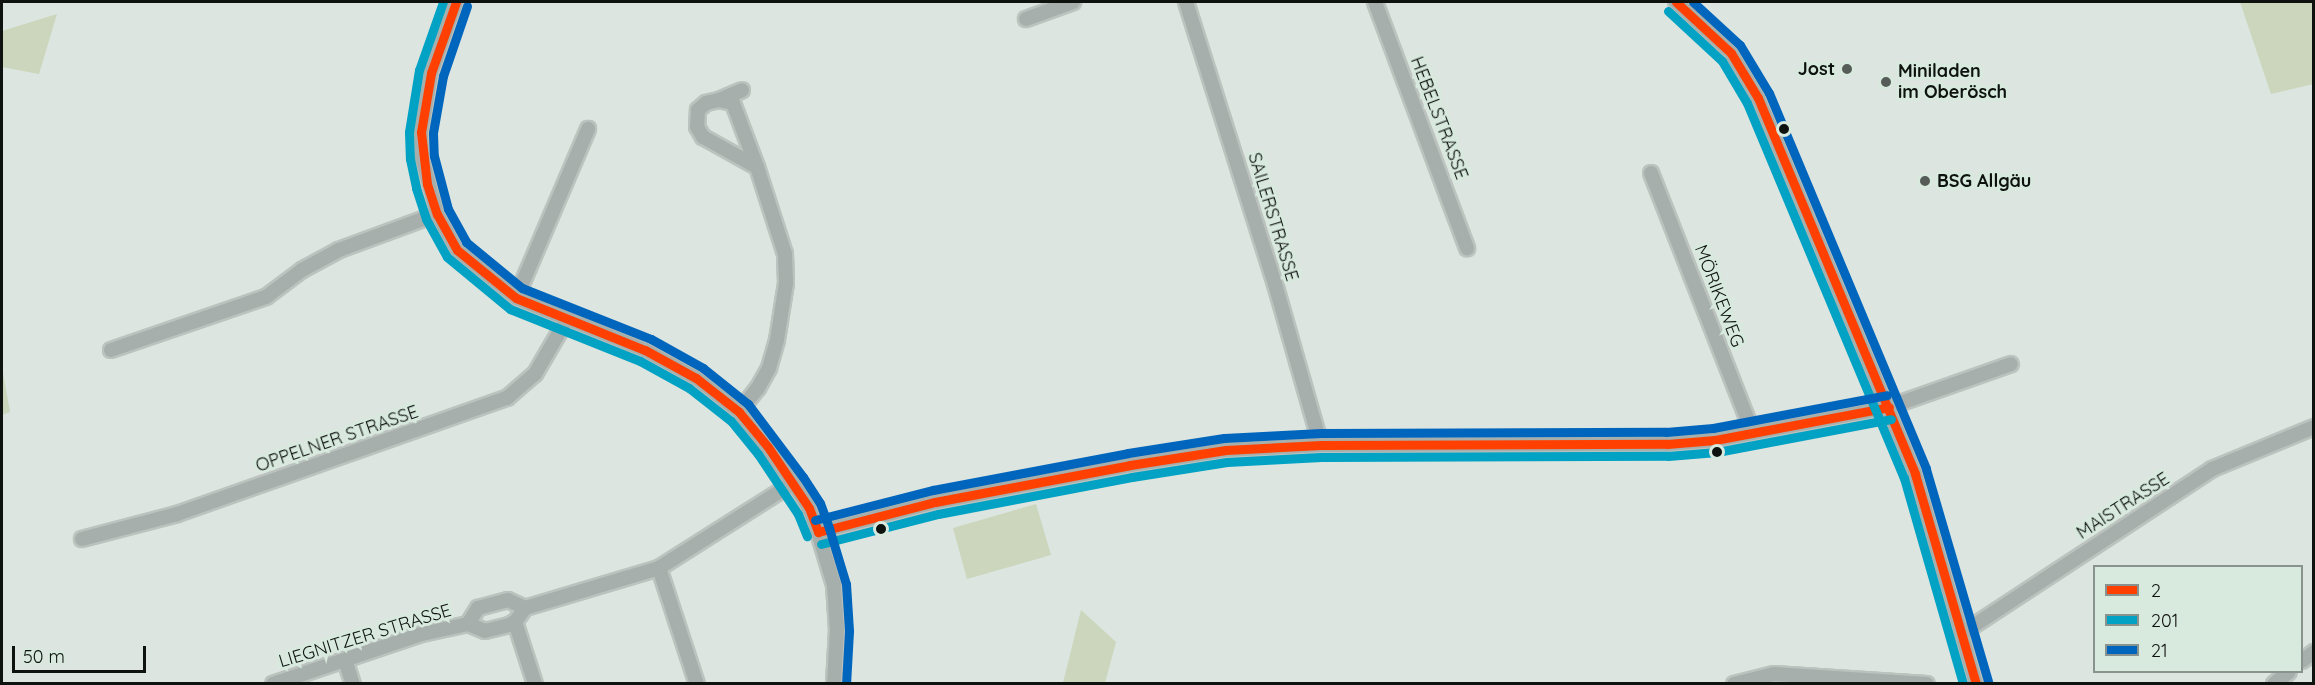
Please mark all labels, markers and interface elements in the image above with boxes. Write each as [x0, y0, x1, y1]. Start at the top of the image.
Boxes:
street label: HEBELSTRASSE [1406, 54, 1472, 182]
place label: Jost [1798, 58, 1835, 80]
place label: Miniladen im Oberösch [1898, 61, 2007, 104]
marker: Jost [1840, 62, 1854, 76]
marker: Miniladen im Oberösch [1879, 75, 1893, 89]
unlabelled marker [1778, 123, 1790, 135]
street label: SAILERSTRASSE [1243, 150, 1303, 284]
place label: BSG Allgäu [1937, 170, 2031, 192]
marker: BSG Allgäu [1918, 174, 1932, 188]
street label: MÖRIKEWEG [1690, 242, 1748, 350]
street label: OPPELNER STRASSE [253, 401, 421, 477]
unlabelled marker [1711, 446, 1723, 458]
street label: MAISTRASSE [2073, 468, 2173, 544]
unlabelled marker [875, 523, 887, 535]
legend [2093, 565, 2303, 673]
text: 2 [2151, 579, 2161, 602]
street label: LIEGNITZER STRASSE [276, 599, 454, 673]
text: 201 [2151, 609, 2178, 632]
scale bar [15, 634, 148, 672]
text: 21 [2151, 639, 2168, 662]
text: 50 m [23, 645, 65, 668]

